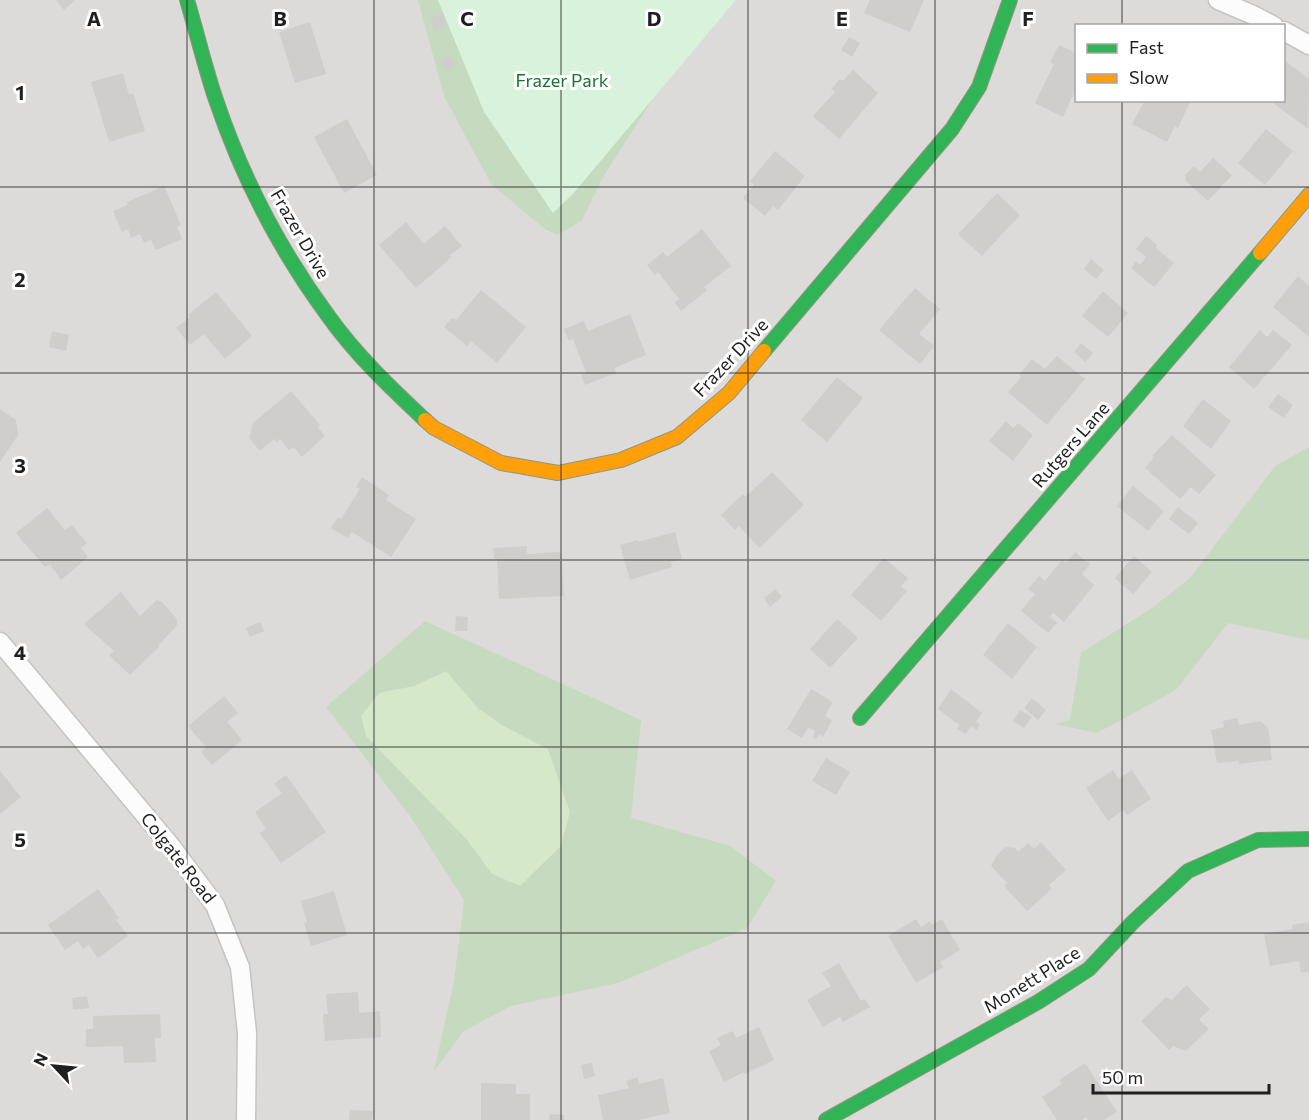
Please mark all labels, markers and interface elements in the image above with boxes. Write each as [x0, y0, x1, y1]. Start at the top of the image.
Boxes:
text: A [87, 6, 101, 30]
text: B [273, 6, 287, 30]
text: C [460, 6, 474, 30]
text: D [647, 6, 661, 30]
text: E [836, 6, 848, 30]
text: F [1022, 6, 1034, 30]
legend [1075, 24, 1285, 102]
text: Fast [1129, 36, 1164, 58]
text: Slow [1129, 66, 1169, 88]
park label: Frazer Park [515, 69, 609, 91]
text: 1 [15, 80, 25, 104]
street label: Frazer Drive [267, 185, 335, 282]
text: 2 [14, 267, 26, 291]
street label: Frazer Drive [688, 314, 772, 401]
street label: Rutgers Lane [1027, 397, 1113, 492]
text: 3 [14, 453, 26, 477]
text: 4 [14, 640, 26, 664]
street label: Colgate Road [137, 808, 221, 907]
text: 5 [14, 827, 26, 851]
street label: Monett Place [979, 941, 1084, 1017]
north arrow [24, 1036, 84, 1096]
text: N [29, 1050, 51, 1069]
scale bar [1093, 1057, 1268, 1095]
text: 50 m [1102, 1066, 1143, 1088]

